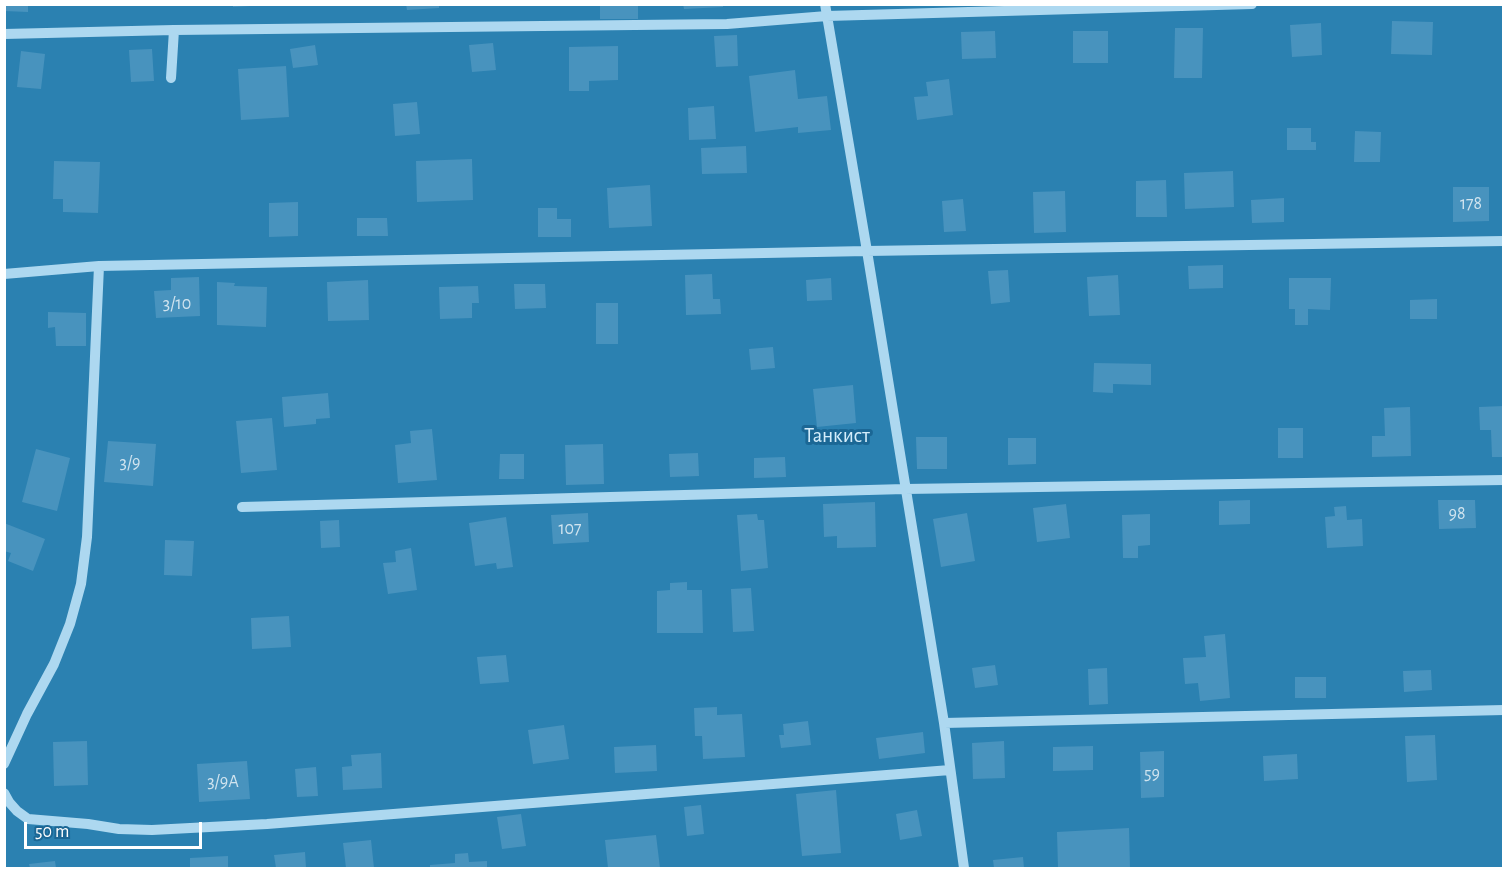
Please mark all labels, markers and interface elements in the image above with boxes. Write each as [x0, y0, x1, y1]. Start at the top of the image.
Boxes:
house number: 178 [1460, 193, 1482, 215]
house number: 3/10 [163, 293, 191, 315]
park label: Танкист [804, 423, 870, 449]
house number: 3/9 [119, 452, 141, 474]
house number: 98 [1449, 503, 1465, 525]
house number: 107 [558, 518, 582, 540]
house number: 59 [1144, 763, 1160, 785]
house number: 3/9А [207, 771, 239, 793]
scale bar [27, 810, 206, 848]
text: 50 m [35, 823, 69, 841]

